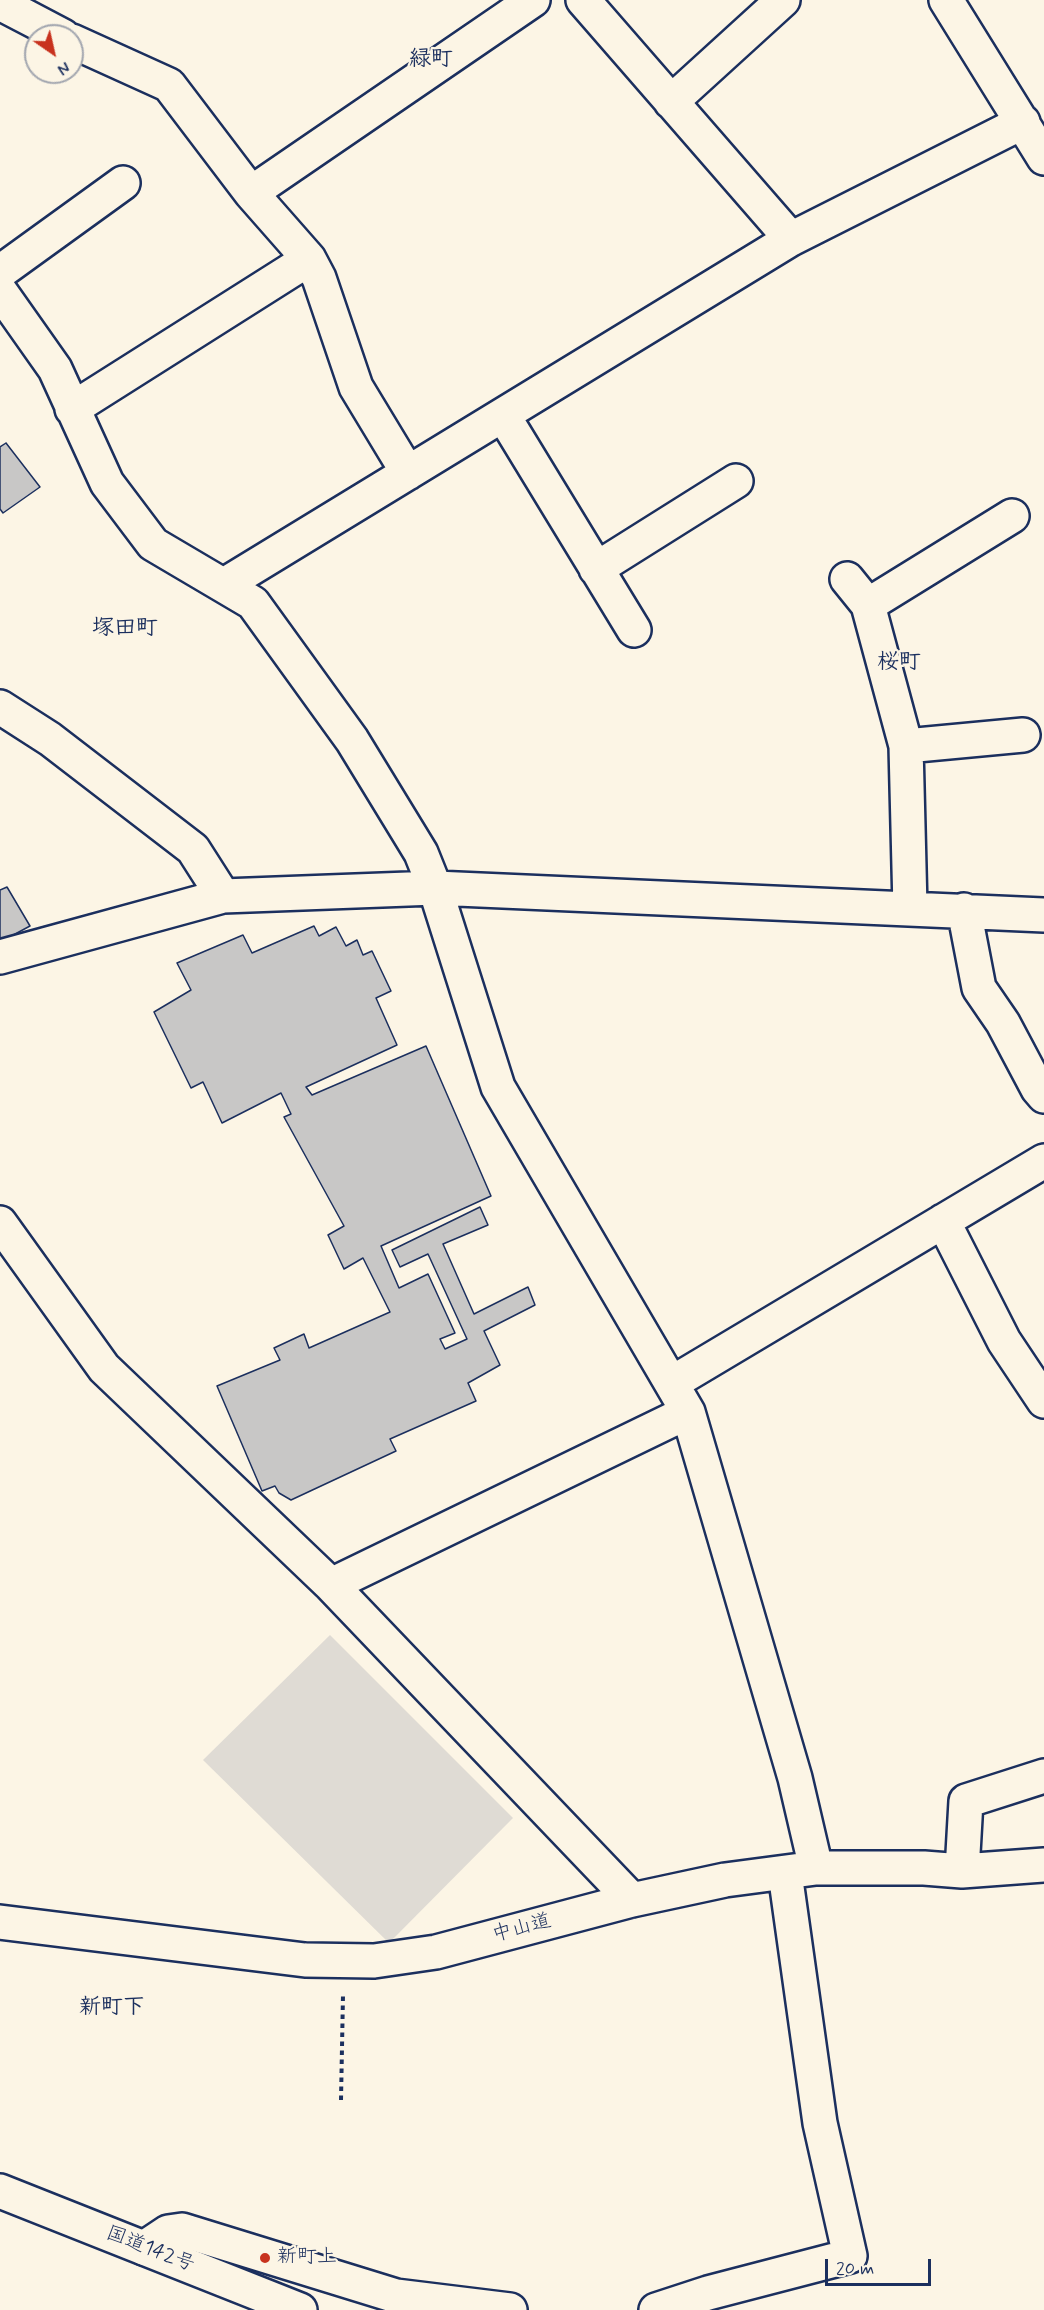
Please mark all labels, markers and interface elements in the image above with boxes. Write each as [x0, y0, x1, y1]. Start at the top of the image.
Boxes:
north arrow [24, 24, 84, 84]
district label: 緑町 [409, 47, 453, 73]
text: N [53, 56, 74, 79]
district label: 塚田町 [92, 616, 158, 642]
district label: 桜町 [877, 650, 921, 676]
street label: 中山道 [490, 1910, 554, 1948]
district label: 新町下 [79, 1995, 145, 2021]
street label: 国道142号 [102, 2222, 198, 2278]
place label: 新町上 [277, 2246, 337, 2270]
scale bar [828, 2247, 934, 2285]
marker: 新町上 [258, 2251, 272, 2265]
text: 20 m [836, 2257, 874, 2281]

